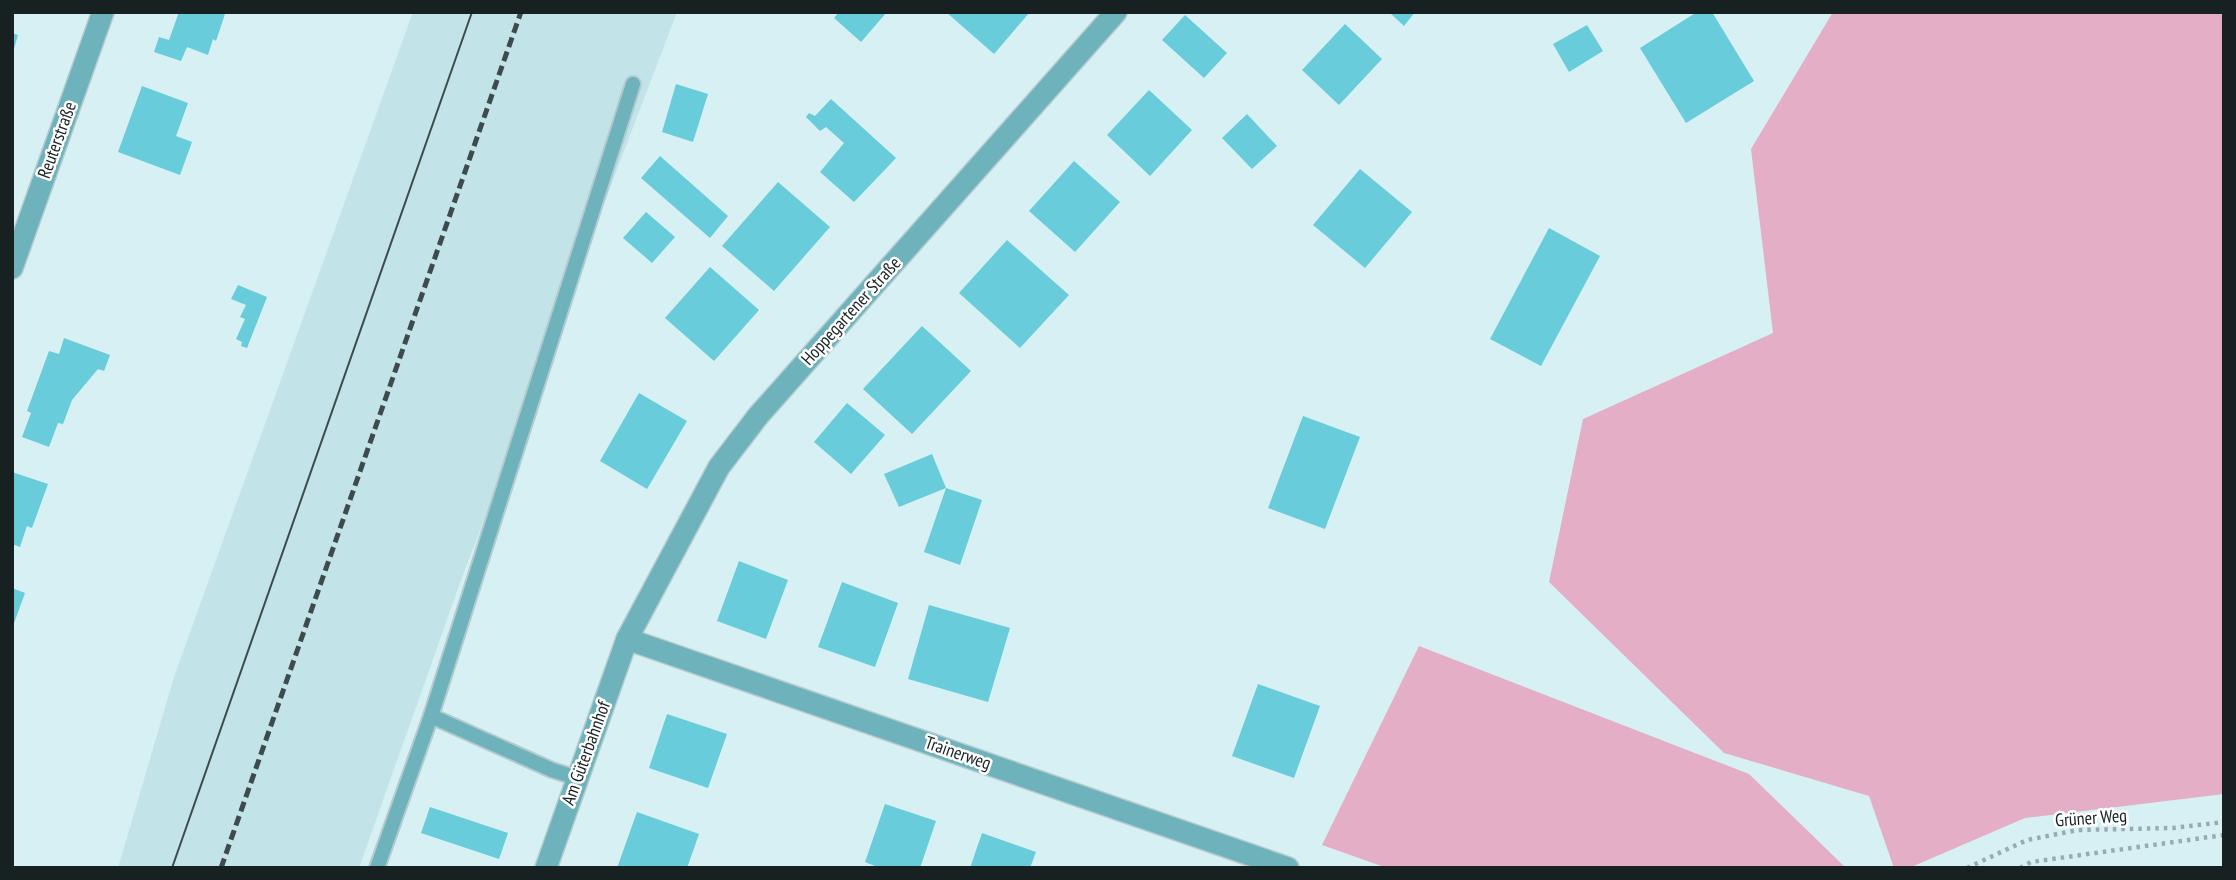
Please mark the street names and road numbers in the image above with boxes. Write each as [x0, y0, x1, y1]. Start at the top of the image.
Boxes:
street label: Reuterstraße [32, 98, 81, 181]
street label: Hoppegartener Straße [796, 252, 905, 370]
street label: Am Güterbahnhof [556, 696, 615, 808]
street label: Trainerweg [922, 731, 994, 775]
street label: Grüner Weg [2054, 804, 2128, 831]

